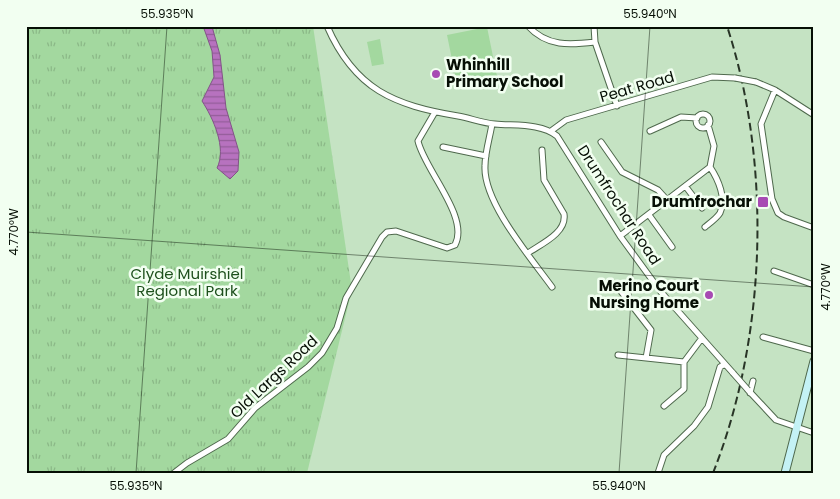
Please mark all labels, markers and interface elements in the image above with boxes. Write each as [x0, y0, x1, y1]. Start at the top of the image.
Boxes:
text: 55.935°N [140, 5, 194, 22]
text: 55.940°N [623, 5, 677, 22]
place label: Whinhill Primary School [446, 54, 563, 92]
street label: Peat Road [597, 66, 677, 107]
marker: Whinhill Primary School [430, 68, 442, 80]
street label: Drumfrochar Road [573, 141, 666, 269]
place label: Drumfrochar [652, 191, 753, 212]
marker: Drumfrochar [756, 195, 770, 209]
text: 4.770°W [5, 208, 22, 256]
park label: Clyde Muirshiel Regional Park [130, 263, 244, 301]
text: 4.770°W [817, 263, 834, 311]
place label: Merino Court Nursing Home [589, 275, 699, 313]
marker: Merino Court Nursing Home [703, 289, 715, 301]
street label: Old Largs Road [225, 330, 322, 423]
text: 55.935°N [109, 477, 163, 494]
text: 55.940°N [592, 477, 646, 494]

